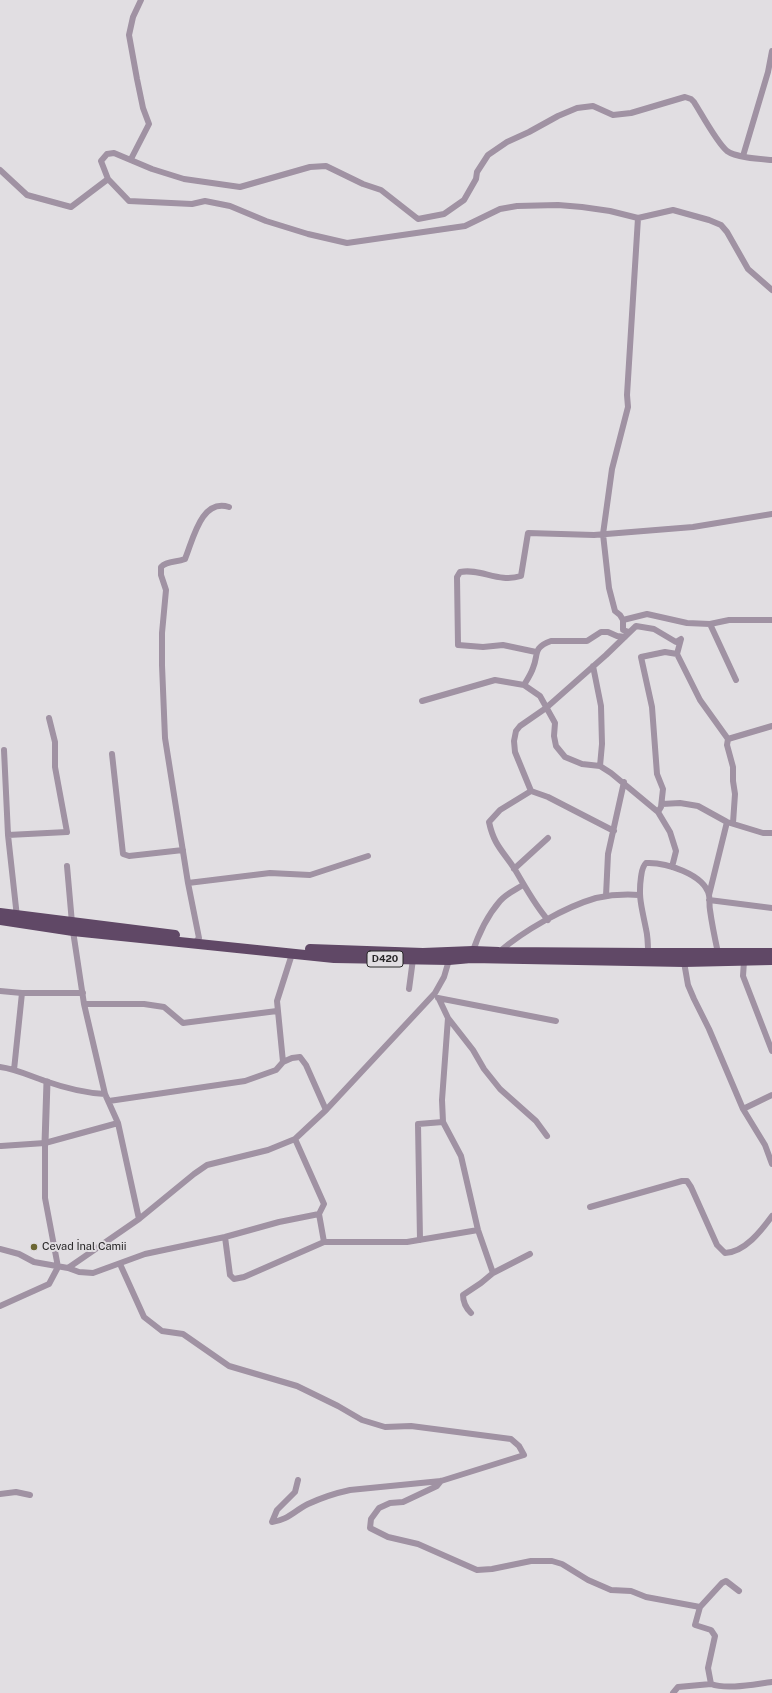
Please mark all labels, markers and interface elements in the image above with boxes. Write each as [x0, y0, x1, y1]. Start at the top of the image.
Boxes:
road number: D420 [367, 951, 403, 967]
place label: Cevad İnal Camii [42, 1240, 127, 1254]
marker: Cevad İnal Camii [29, 1242, 39, 1252]

